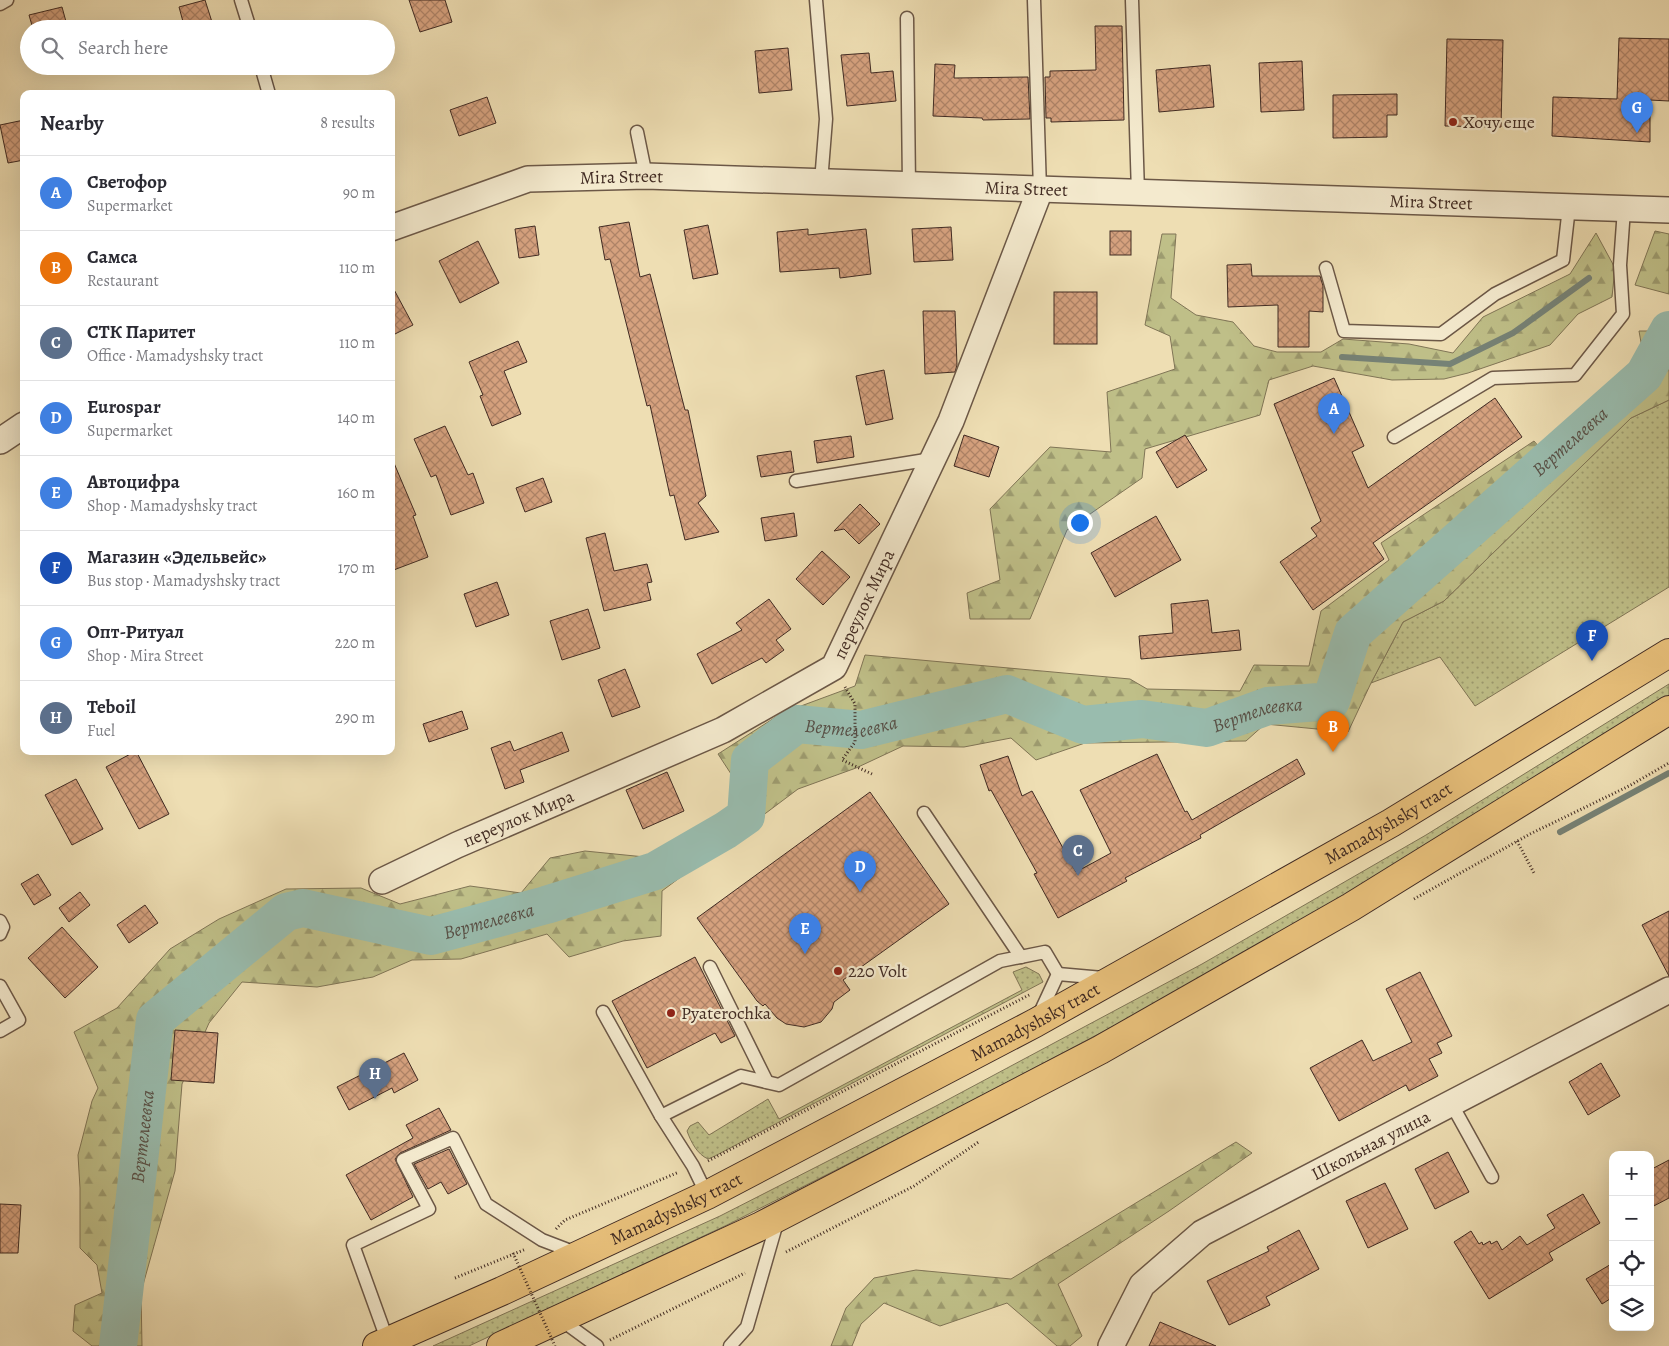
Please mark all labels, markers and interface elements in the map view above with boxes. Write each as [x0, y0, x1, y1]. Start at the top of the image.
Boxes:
search box [20, 20, 395, 75]
icon: search [38, 34, 66, 62]
text: Search here [78, 35, 168, 61]
pin: G [1621, 92, 1653, 133]
text: Nearby [40, 109, 103, 137]
place label: Хочу еще [1463, 110, 1535, 134]
text: 8 results [320, 112, 375, 134]
marker: Хочу еще [1447, 116, 1459, 128]
street label: Mira Street [580, 164, 663, 190]
text: Светофор [87, 169, 167, 195]
street label: Mira Street [984, 175, 1068, 202]
text: A [51, 182, 61, 204]
text: 90 m [343, 182, 375, 204]
street label: Mira Street [1389, 189, 1473, 215]
text: Supermarket [87, 195, 173, 217]
text: Самса [87, 244, 138, 270]
text: B [51, 257, 61, 279]
text: 110 m [339, 257, 375, 279]
text: Restaurant [87, 270, 159, 292]
text: СТК Паритет [87, 319, 195, 345]
text: C [51, 332, 61, 354]
text: 110 m [339, 332, 375, 354]
text: Office · Mamadyshsky tract [87, 345, 263, 367]
pin: A [1318, 393, 1350, 434]
text: Eurospar [87, 394, 161, 420]
water label: Вертелеевка [1527, 401, 1614, 482]
text: D [50, 407, 62, 429]
text: 140 m [337, 407, 375, 429]
text: Supermarket [87, 420, 173, 442]
text: Автоцифра [87, 469, 180, 495]
text: E [51, 482, 61, 504]
text: 160 m [337, 482, 375, 504]
text: Shop · Mamadyshsky tract [87, 495, 258, 517]
your location [1067, 510, 1093, 536]
text: Магазин «Эдельвейс» [87, 544, 267, 570]
street label: переулок Мира [827, 545, 900, 663]
text: F [52, 557, 60, 579]
text: 170 m [338, 557, 375, 579]
text: Bus stop · Mamadyshsky tract [87, 570, 280, 592]
text: Опт-Ритуал [87, 619, 184, 645]
pin: F [1576, 620, 1608, 661]
text: G [51, 632, 61, 654]
text: 220 m [335, 632, 375, 654]
text: Shop · Mira Street [87, 645, 204, 667]
water label: Вертелеевка [1209, 691, 1304, 739]
text: Teboil [87, 694, 136, 720]
text: H [50, 707, 62, 729]
text: 290 m [335, 707, 375, 729]
water label: Вертелеевка [804, 709, 900, 744]
pin: B [1317, 711, 1349, 752]
text: Fuel [87, 720, 115, 742]
street label: Mamadyshsky tract [1320, 777, 1456, 870]
street label: переулок Мира [459, 784, 578, 853]
pin: C [1062, 835, 1094, 876]
pin: D [844, 851, 876, 892]
water label: Вертелеевка [440, 897, 537, 946]
pin: E [789, 913, 821, 954]
place label: 220 Volt [848, 959, 907, 983]
marker: 220 Volt [832, 965, 844, 977]
street label: Mamadyshsky tract [966, 977, 1104, 1067]
place label: Pyaterochka [681, 1001, 772, 1025]
marker: Pyaterochka [665, 1007, 677, 1019]
pin: H [359, 1058, 391, 1099]
water label: Вертелеевка [125, 1089, 161, 1184]
street label: Школьная улица [1307, 1104, 1435, 1186]
map controls [1609, 1151, 1654, 1331]
button: + [1609, 1151, 1654, 1196]
street label: Mamadyshsky tract [606, 1167, 746, 1251]
button: − [1609, 1196, 1654, 1241]
button: locate [1609, 1241, 1654, 1286]
button: layers [1609, 1286, 1654, 1331]

